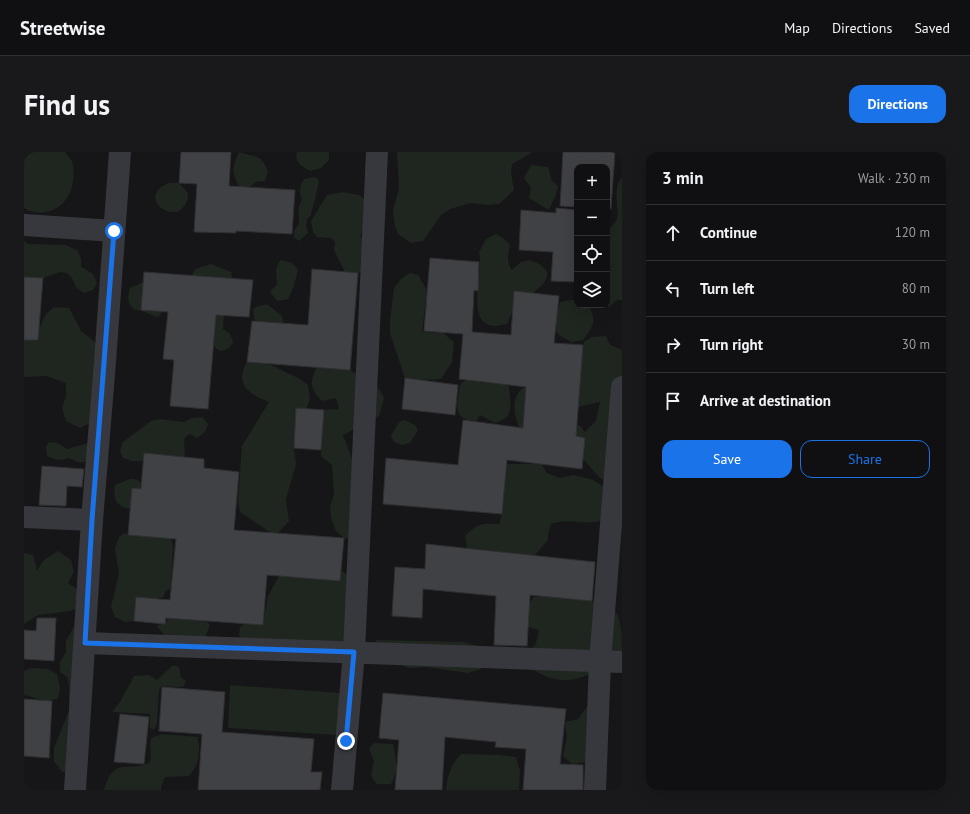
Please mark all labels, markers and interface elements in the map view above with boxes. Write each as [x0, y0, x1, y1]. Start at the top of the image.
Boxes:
text: Streetwise [20, 16, 105, 40]
text: Map [784, 19, 810, 37]
text: Directions [832, 19, 892, 37]
text: Saved [914, 19, 950, 37]
button: Directions [849, 85, 946, 123]
text: Find us [24, 86, 110, 123]
map controls [574, 164, 610, 308]
button: + [574, 164, 610, 200]
text: 3 min [662, 167, 703, 189]
text: Walk · 230 m [858, 170, 930, 187]
button: − [574, 200, 610, 236]
route start [105, 222, 123, 240]
icon: ahead [662, 222, 684, 244]
text: Continue [700, 223, 757, 242]
text: 120 m [895, 224, 930, 241]
button: locate [574, 236, 610, 272]
button: layers [574, 272, 610, 308]
icon: left [662, 278, 684, 300]
text: Turn left [700, 279, 754, 298]
text: 80 m [902, 280, 930, 297]
icon: right [662, 334, 684, 356]
text: Turn right [700, 335, 763, 354]
text: 30 m [902, 336, 930, 353]
icon: arrive [662, 390, 684, 412]
text: Arrive at destination [700, 391, 831, 410]
button: Save [662, 440, 792, 478]
button: Share [800, 440, 930, 478]
route end [337, 732, 355, 750]

